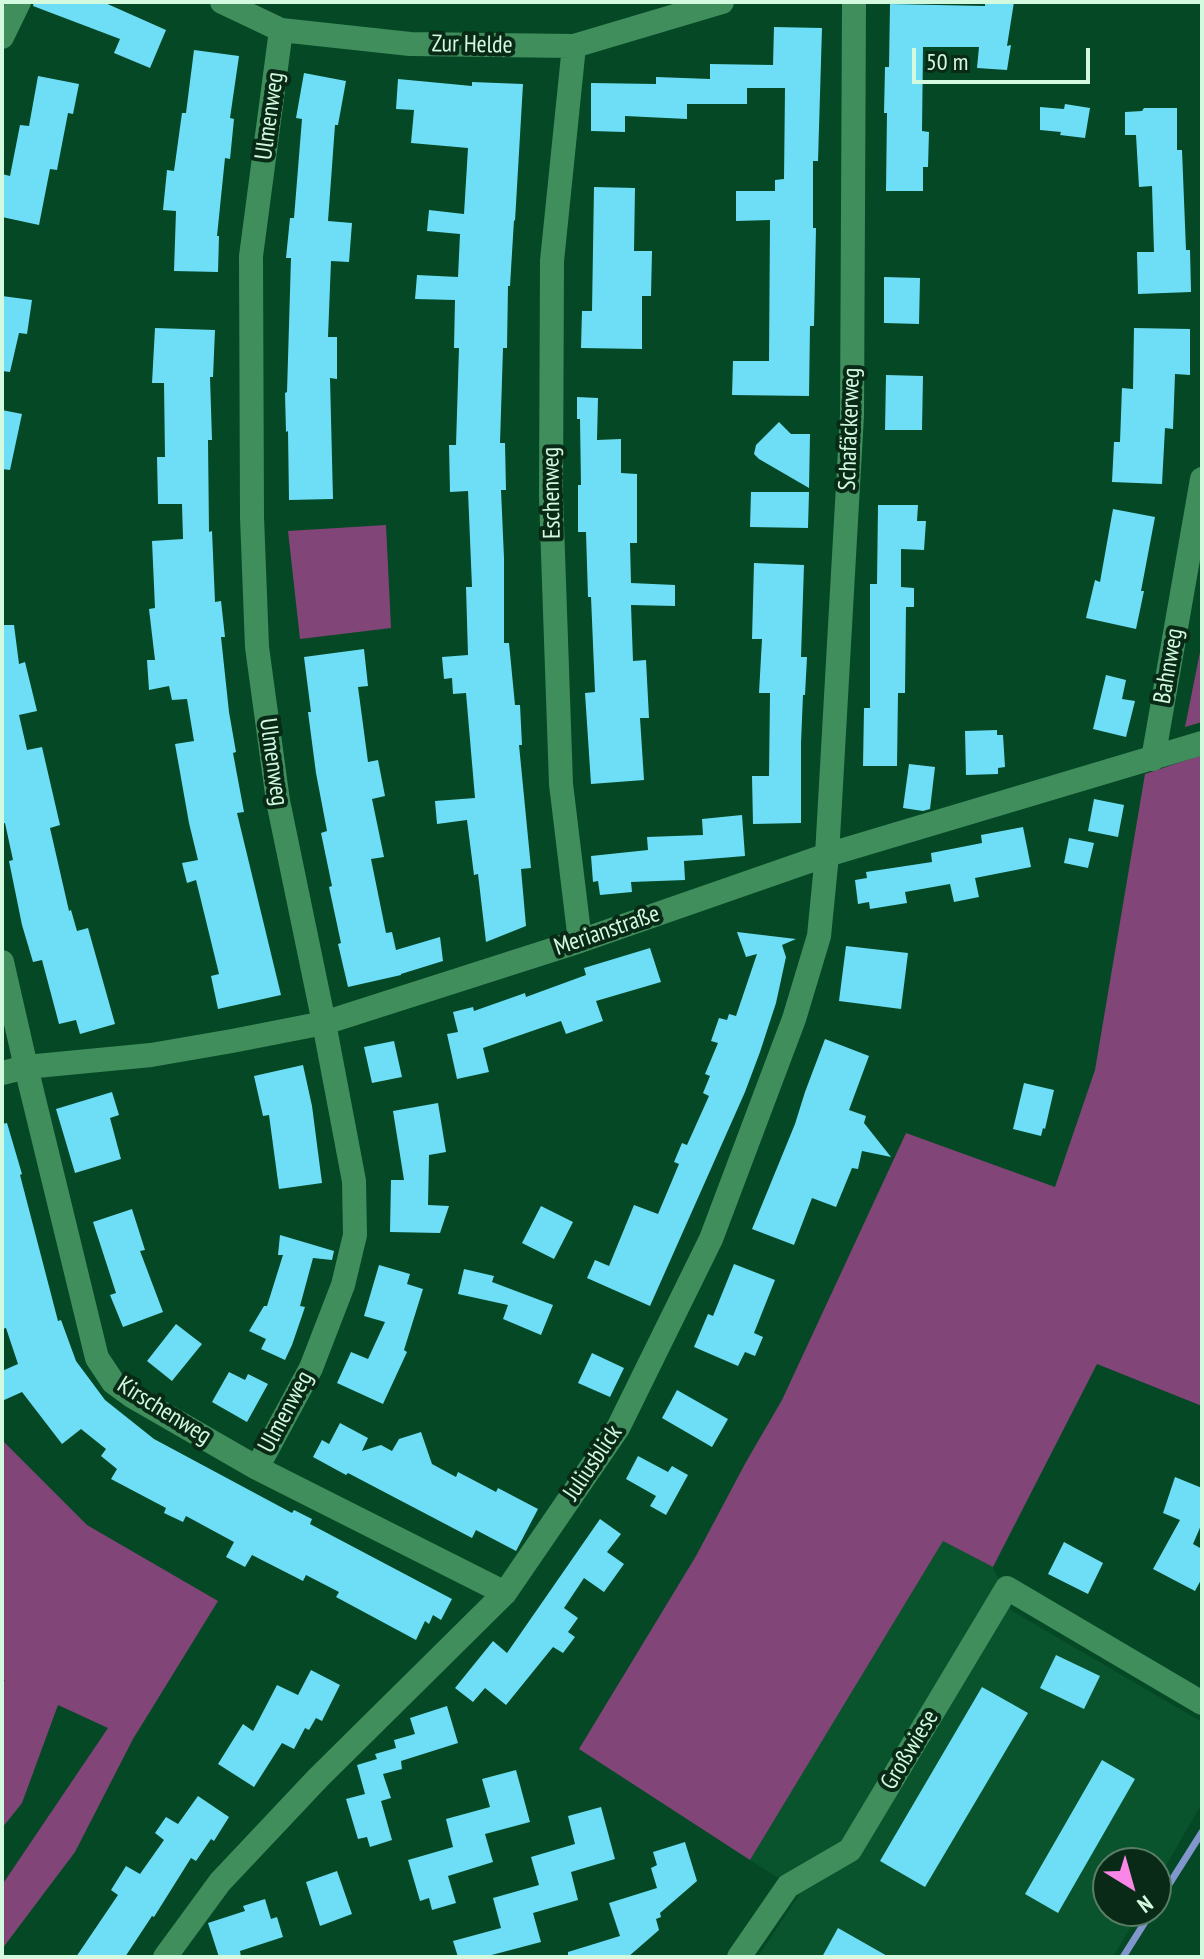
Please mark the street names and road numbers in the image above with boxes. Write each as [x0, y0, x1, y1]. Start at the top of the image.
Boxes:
street label: Zur Helde [431, 30, 513, 60]
street label: Ulmenweg [250, 70, 290, 162]
street label: Schafäckerweg [833, 367, 867, 491]
street label: Eschenweg [537, 447, 567, 539]
street label: Bahnweg [1148, 626, 1190, 706]
street label: Ulmenweg [253, 716, 293, 808]
street label: Merianstraße [550, 900, 664, 962]
street label: Ulmenweg [253, 1366, 319, 1458]
street label: Kirschenweg [112, 1371, 216, 1451]
street label: Juliusblick [557, 1420, 629, 1506]
street label: Großwiese [875, 1705, 945, 1795]

